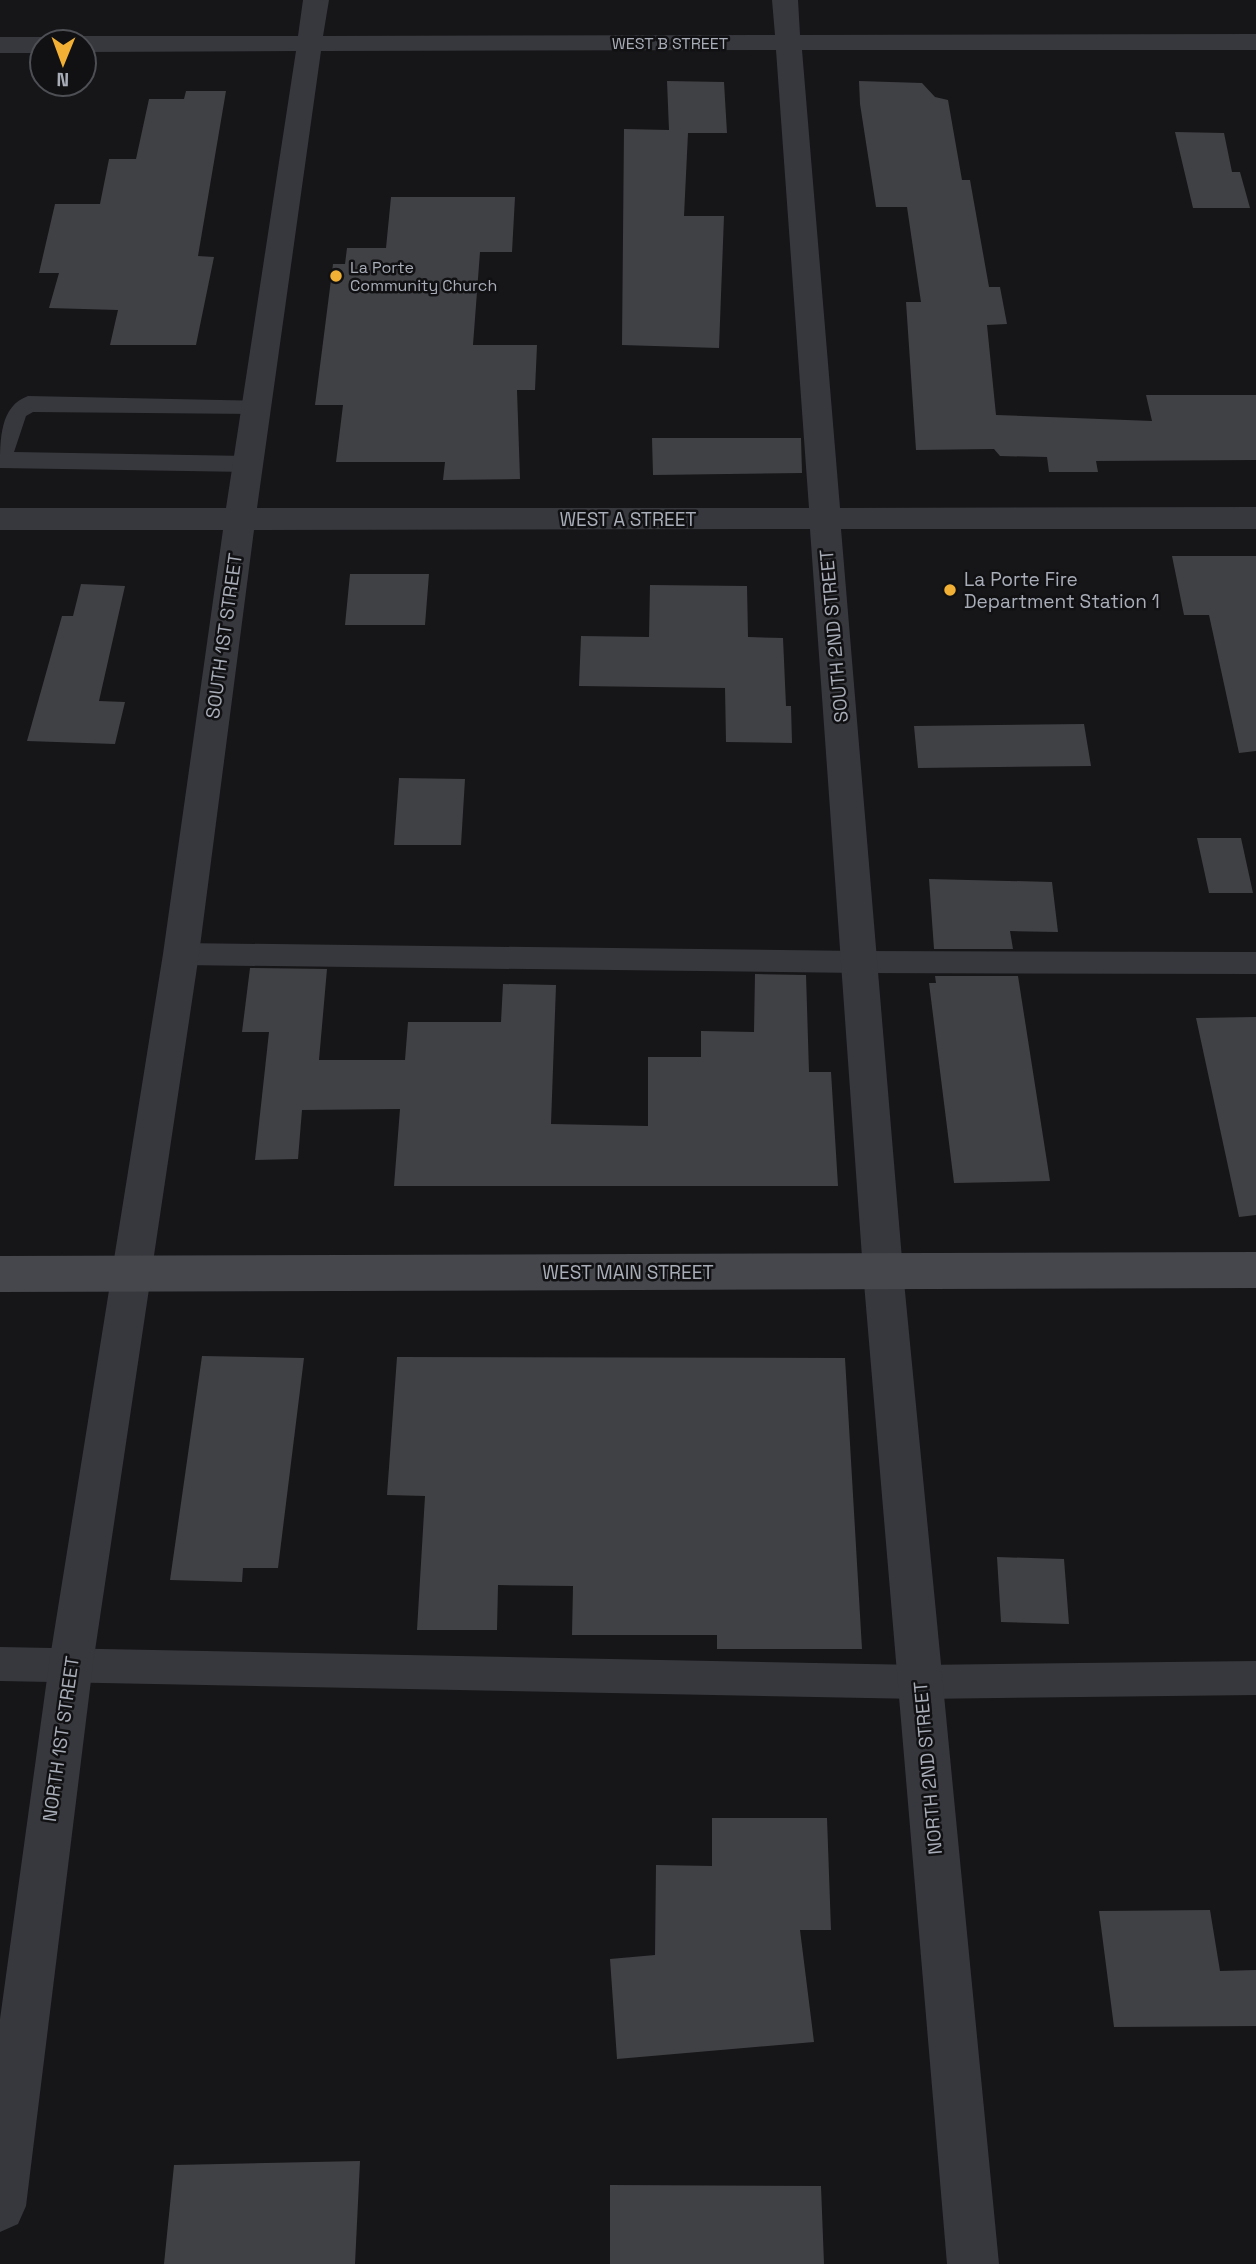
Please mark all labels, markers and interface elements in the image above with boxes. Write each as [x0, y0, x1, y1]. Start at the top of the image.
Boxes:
north arrow [28, 28, 98, 98]
street label: WEST B STREET [612, 33, 728, 54]
text: N [56, 67, 69, 92]
place label: La Porte Community Church [350, 257, 497, 296]
marker: La Porte Community Church [328, 268, 344, 284]
street label: WEST A STREET [559, 507, 697, 532]
street label: SOUTH 2ND STREET [814, 548, 854, 724]
street label: SOUTH 1ST STREET [200, 552, 248, 720]
place label: La Porte Fire Department Station 1 [964, 567, 1160, 614]
marker: La Porte Fire Department Station 1 [942, 582, 958, 598]
street label: WEST MAIN STREET [542, 1260, 714, 1285]
street label: NORTH 1ST STREET [37, 1655, 85, 1823]
street label: NORTH 2ND STREET [908, 1680, 948, 1856]

